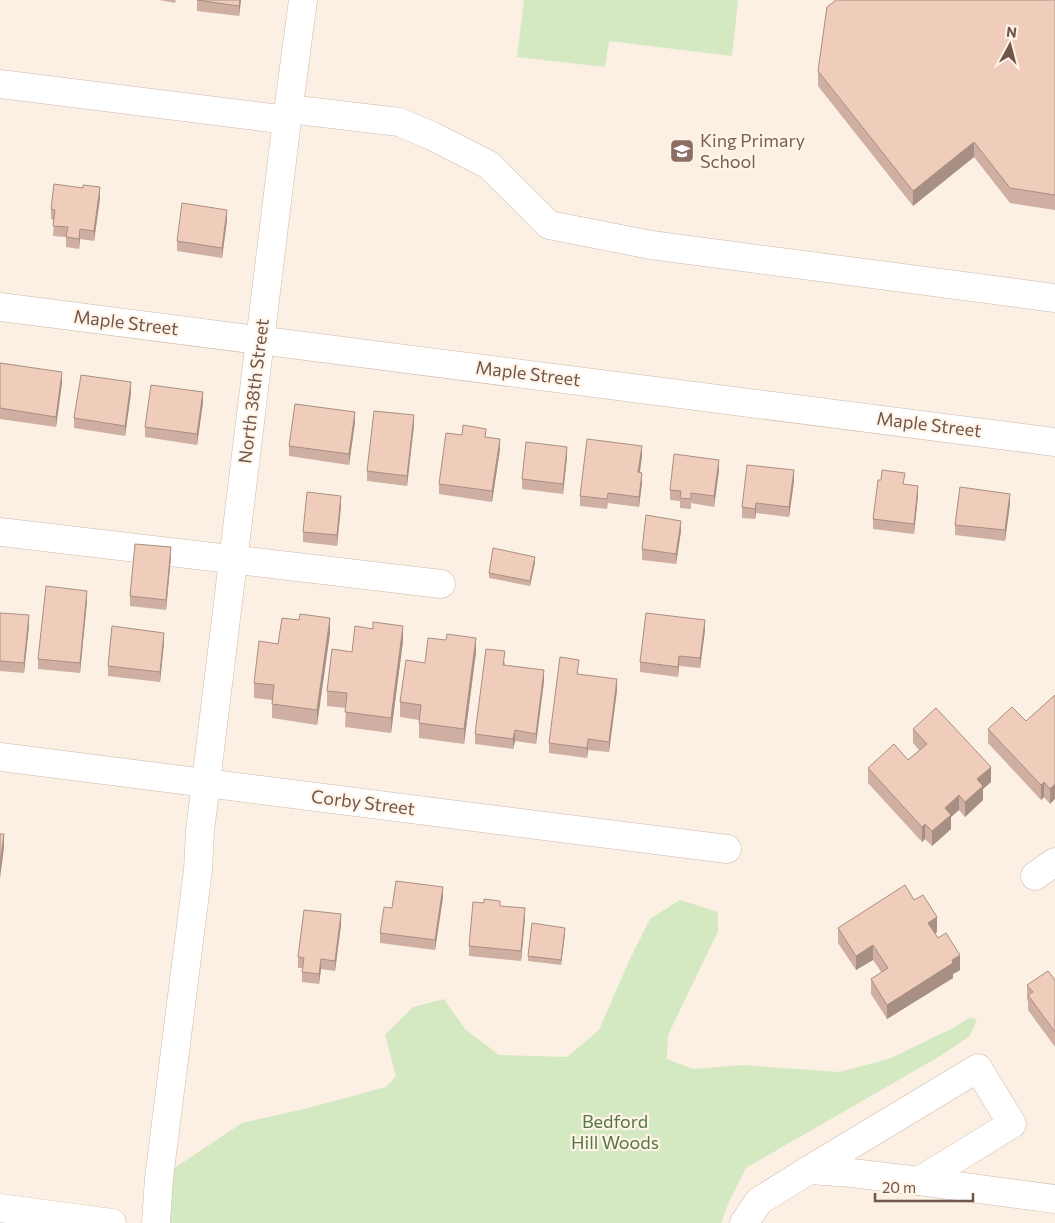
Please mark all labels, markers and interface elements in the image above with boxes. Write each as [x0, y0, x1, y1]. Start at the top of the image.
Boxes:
north arrow [985, 20, 1035, 70]
text: N [1005, 23, 1018, 41]
place label: King Primary School [700, 129, 805, 172]
school or university icon: King Primary School [669, 138, 695, 164]
street label: Maple Street [72, 305, 180, 339]
street label: North 38th Street [233, 317, 273, 465]
street label: Maple Street [474, 356, 582, 390]
street label: Maple Street [875, 407, 983, 441]
street label: Corby Street [310, 785, 416, 819]
park label: Bedford Hill Woods [571, 1110, 659, 1153]
scale bar [875, 1170, 972, 1202]
text: 20 m [882, 1178, 916, 1196]

